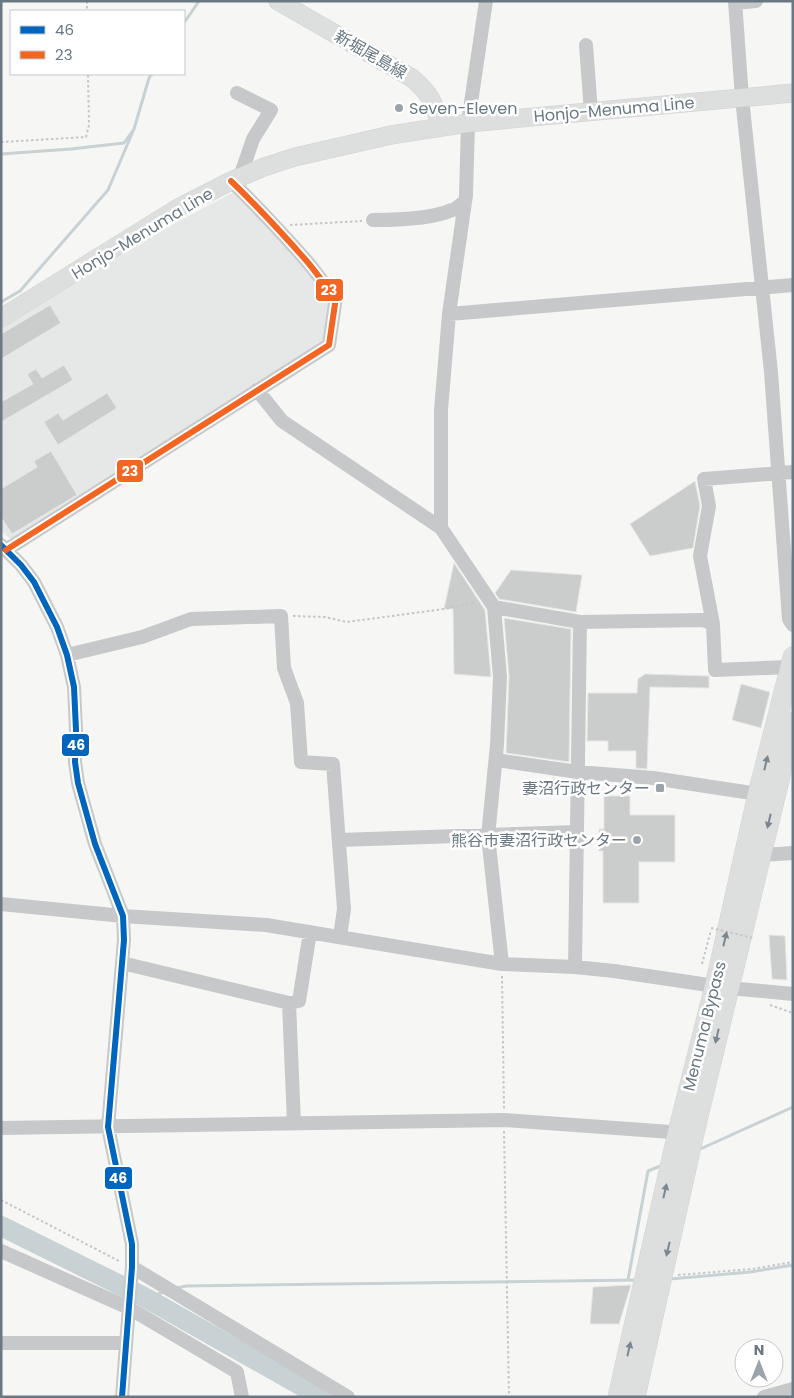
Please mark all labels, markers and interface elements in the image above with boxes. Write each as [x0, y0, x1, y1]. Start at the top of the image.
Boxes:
legend [10, 10, 185, 75]
text: 46 [55, 19, 74, 40]
street label: 新堀尾島線 [330, 24, 411, 84]
text: 23 [55, 44, 72, 65]
street label: Honjo-Menuma Line [533, 91, 695, 128]
place label: Seven-Eleven [409, 97, 517, 120]
marker: Seven-Eleven [393, 102, 405, 114]
street label: Honjo-Menuma Line [67, 182, 217, 285]
line badge: 23 [315, 278, 344, 302]
text: 23 [321, 280, 337, 300]
line badge: 23 [116, 459, 144, 483]
text: 23 [122, 461, 138, 481]
line badge: 46 [61, 733, 90, 757]
text: 46 [67, 735, 85, 755]
one-way arrow [762, 756, 770, 771]
place label: 妻沼行政センター [522, 777, 650, 800]
marker: 妻沼行政センター [654, 782, 666, 794]
one-way arrow [765, 813, 773, 828]
place label: 熊谷市妻沼行政センター [451, 829, 627, 852]
marker: 熊谷市妻沼行政センター [631, 834, 643, 846]
one-way arrow [721, 931, 729, 946]
street label: Menuma Bypass [677, 959, 732, 1093]
one-way arrow [713, 1028, 721, 1043]
line badge: 46 [104, 1166, 133, 1190]
text: 46 [109, 1168, 127, 1188]
one-way arrow [661, 1183, 669, 1198]
one-way arrow [664, 1242, 672, 1257]
north arrow [734, 1338, 784, 1388]
text: N [754, 1340, 764, 1360]
one-way arrow [625, 1342, 633, 1357]

